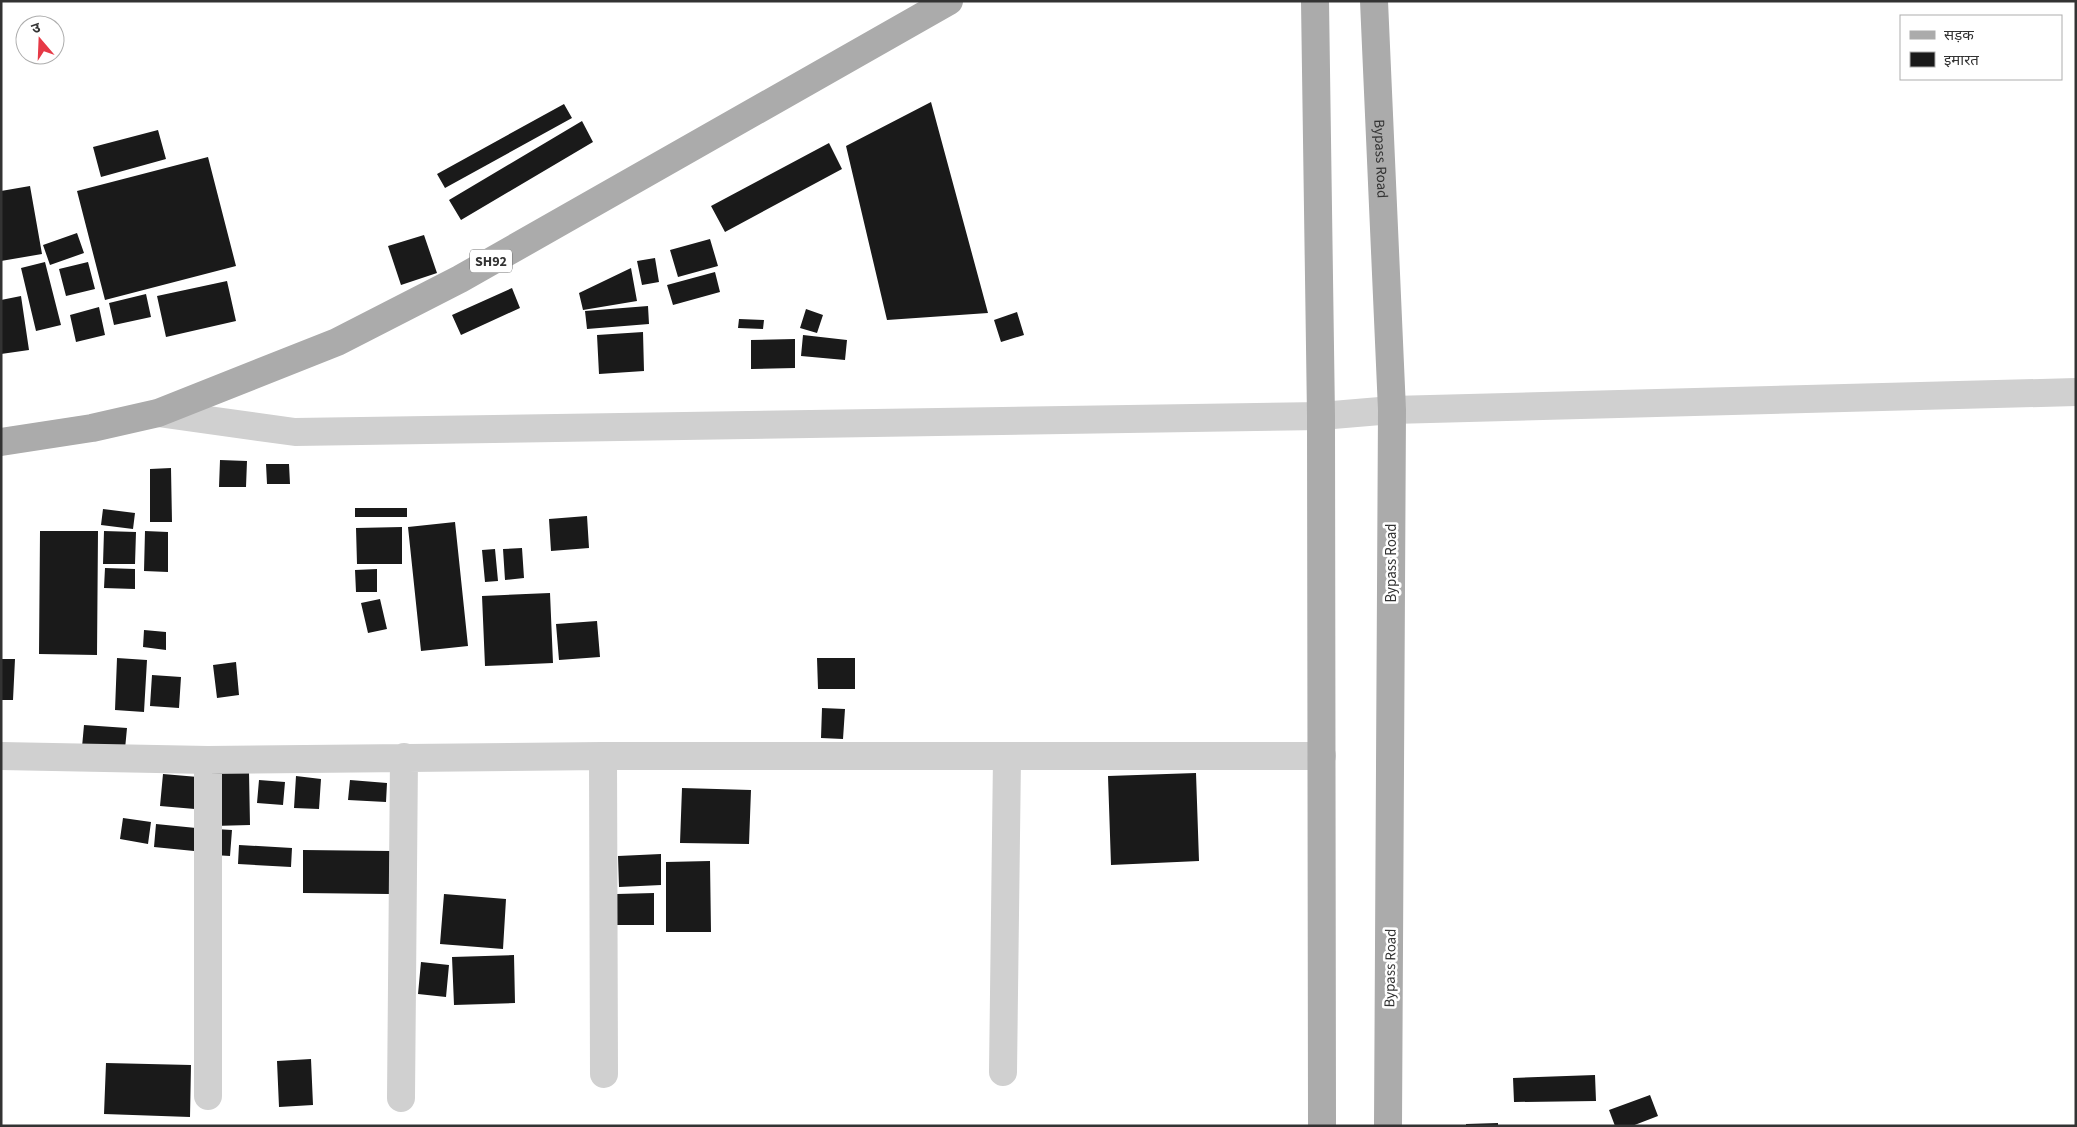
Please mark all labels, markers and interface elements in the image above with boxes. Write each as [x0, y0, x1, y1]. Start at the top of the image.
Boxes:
north arrow [15, 15, 65, 65]
legend [1900, 15, 2062, 80]
text: उ [29, 18, 44, 39]
text: सड़क [1944, 25, 1974, 46]
text: इमारत [1944, 50, 1979, 71]
street label: Bypass Road [1368, 119, 1393, 199]
road number: SH92 [470, 250, 512, 272]
street label: Bypass Road [1381, 523, 1402, 603]
street label: Bypass Road [1379, 928, 1402, 1008]

